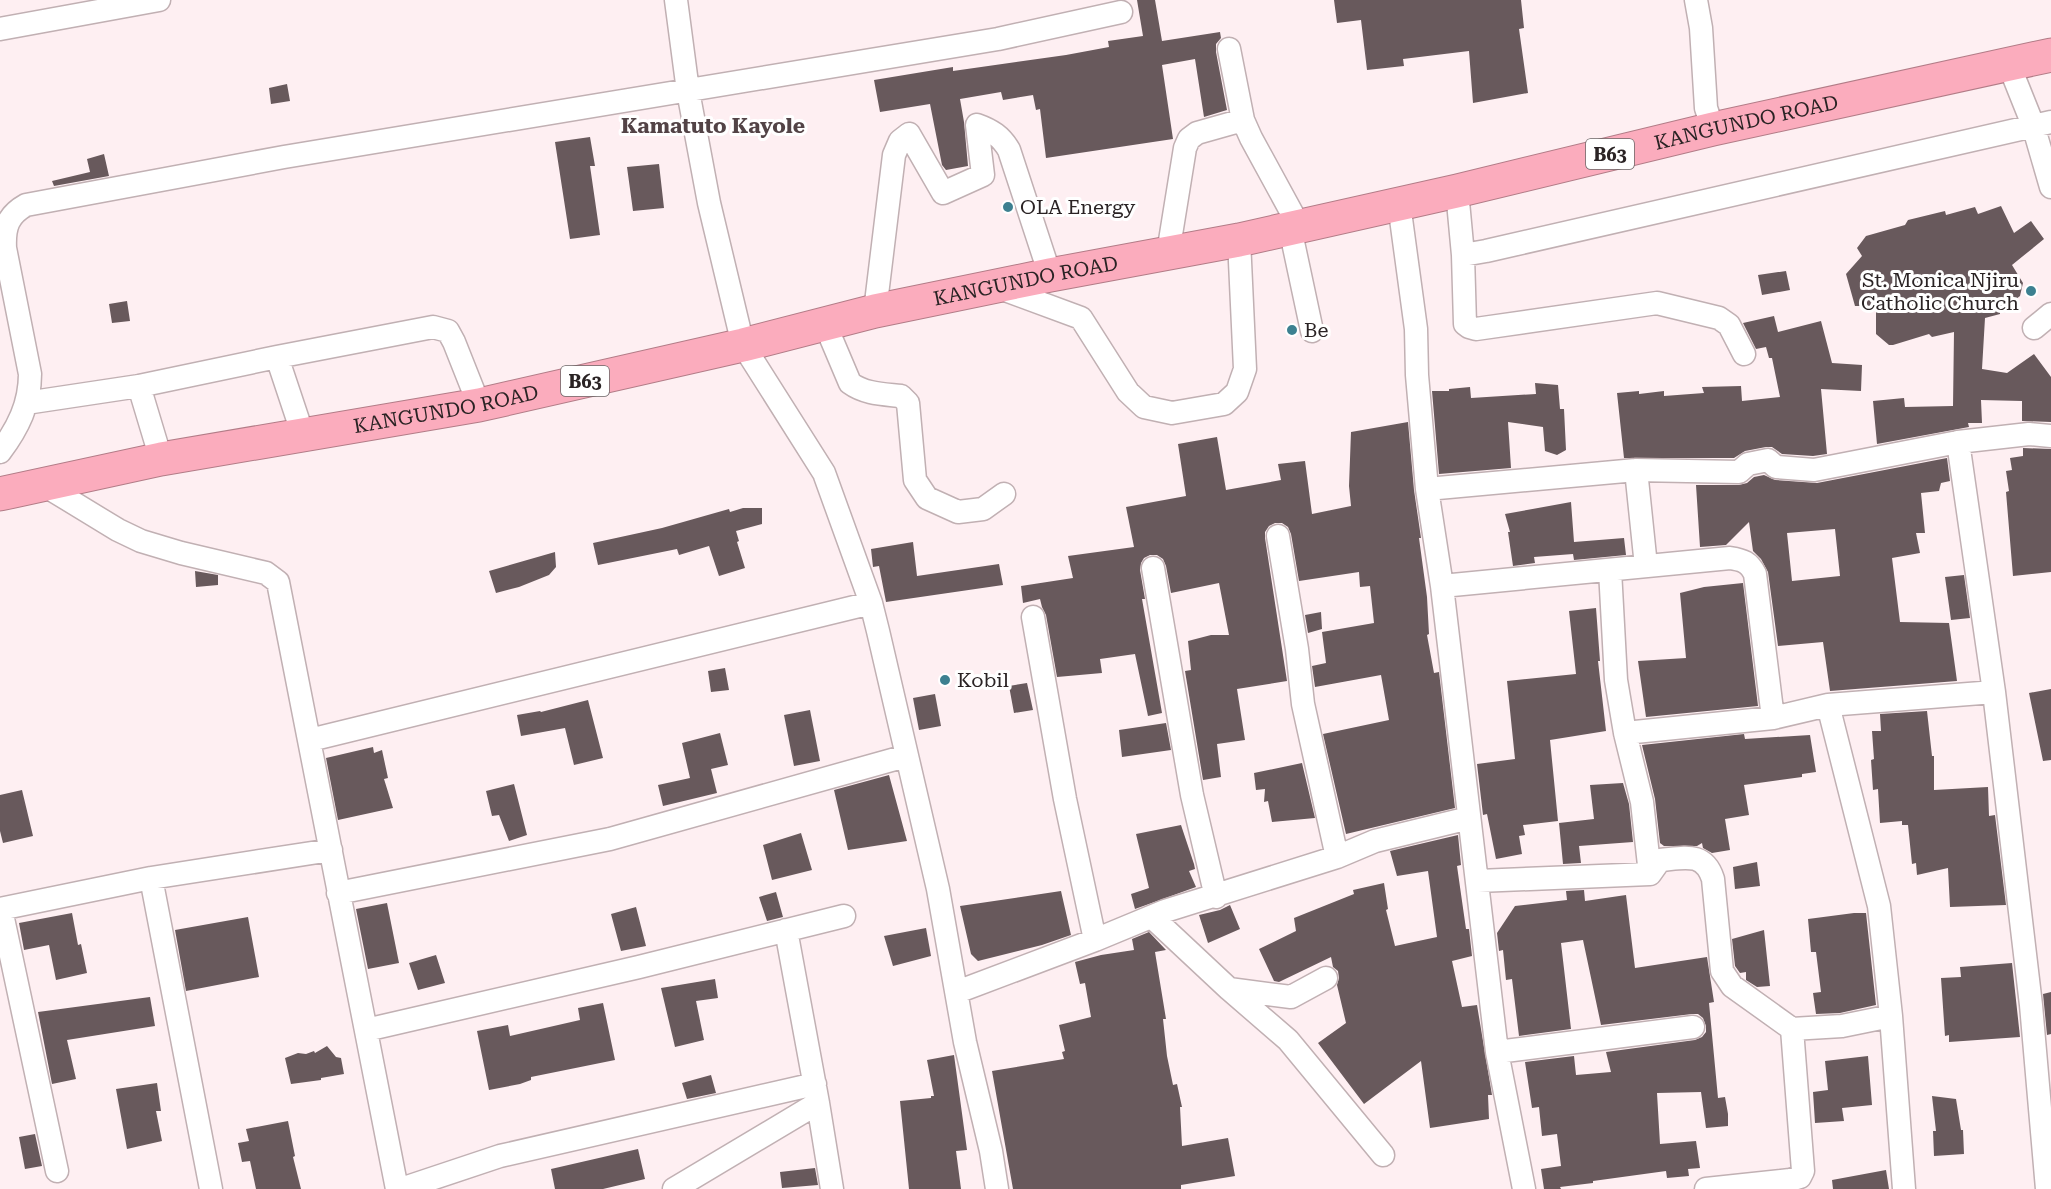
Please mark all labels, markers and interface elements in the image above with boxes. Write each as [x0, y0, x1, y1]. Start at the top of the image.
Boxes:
street label: KANGUNDO ROAD [1652, 90, 1840, 155]
district label: Kamatuto Kayole [621, 114, 805, 138]
road number: B63 [1586, 139, 1634, 169]
place label: OLA Energy [1020, 195, 1136, 219]
marker: OLA Energy [1001, 200, 1015, 214]
street label: KANGUNDO ROAD [931, 251, 1120, 311]
place label: St. Monica Njiru Catholic Church [1861, 268, 2020, 315]
marker: St. Monica Njiru Catholic Church [2024, 284, 2038, 298]
place label: Be [1304, 318, 1328, 342]
marker: Be [1285, 323, 1299, 337]
road number: B63 [561, 366, 609, 396]
street label: KANGUNDO ROAD [352, 380, 541, 438]
place label: Kobil [957, 668, 1009, 692]
marker: Kobil [938, 673, 952, 687]

